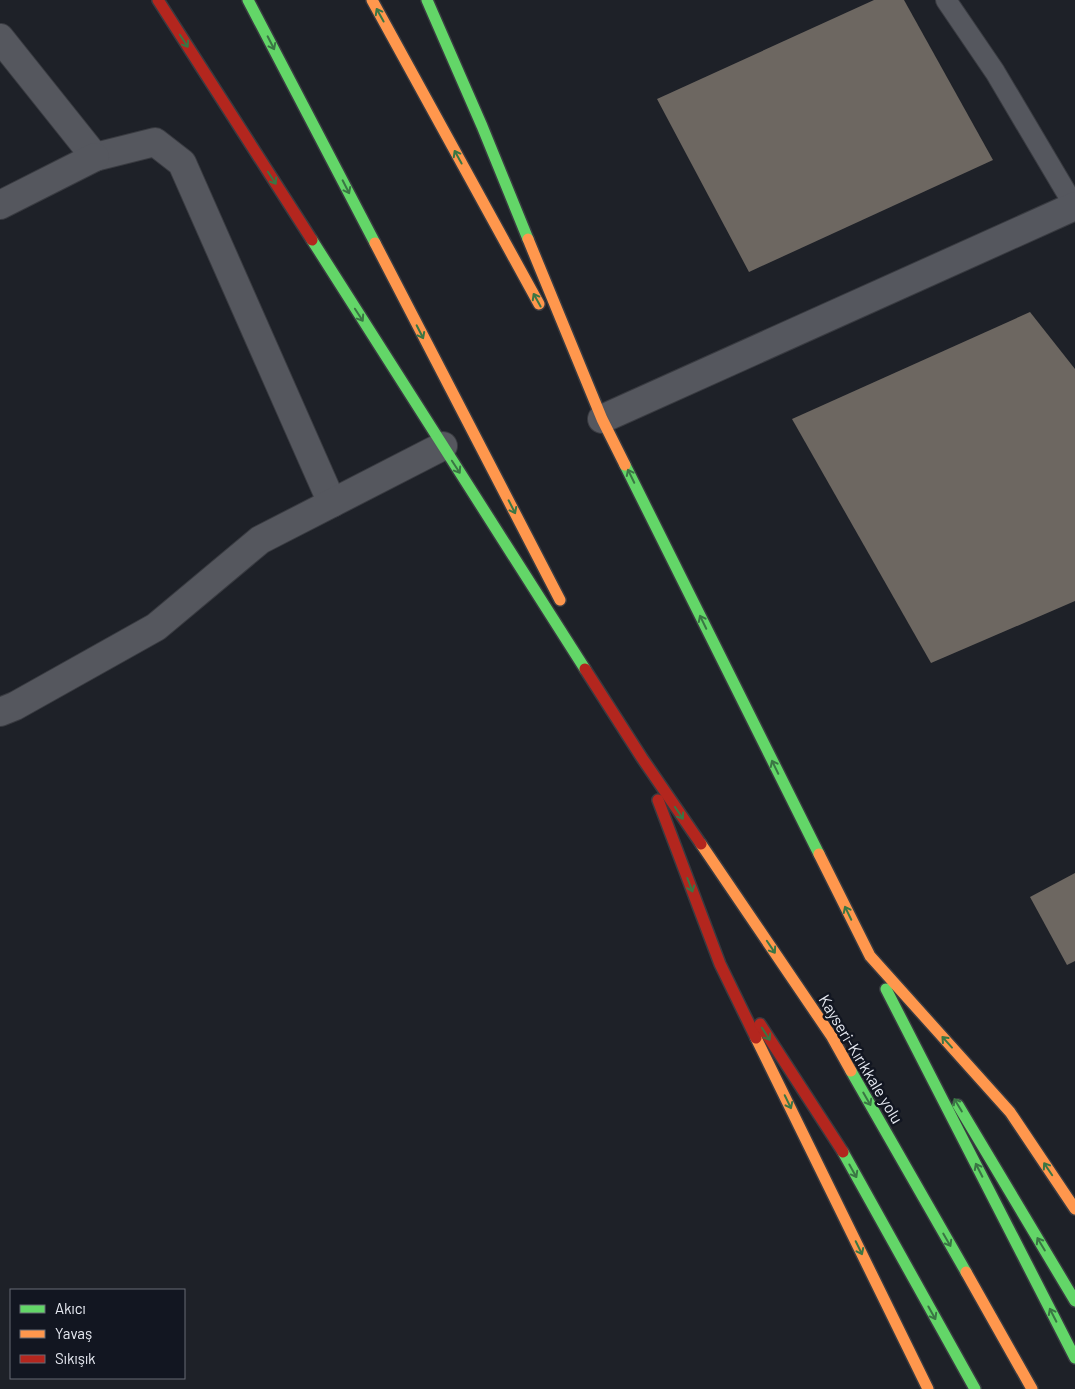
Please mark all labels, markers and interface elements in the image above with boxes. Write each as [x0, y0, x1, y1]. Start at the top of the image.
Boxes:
one-way arrow [375, 8, 384, 23]
one-way arrow [179, 34, 190, 48]
one-way arrow [267, 35, 276, 50]
one-way arrow [453, 150, 463, 165]
one-way arrow [266, 171, 277, 185]
one-way arrow [341, 180, 351, 195]
one-way arrow [531, 293, 541, 307]
one-way arrow [354, 308, 364, 322]
one-way arrow [416, 324, 426, 338]
one-way arrow [451, 459, 461, 473]
one-way arrow [626, 469, 635, 484]
one-way arrow [508, 499, 517, 514]
one-way arrow [698, 615, 707, 630]
one-way arrow [770, 760, 780, 775]
one-way arrow [674, 806, 684, 820]
one-way arrow [686, 877, 695, 893]
one-way arrow [843, 905, 853, 920]
one-way arrow [765, 940, 776, 954]
street label: Kayseri-Kırıkkale yolu [815, 991, 907, 1127]
one-way arrow [761, 1027, 771, 1041]
one-way arrow [941, 1036, 953, 1049]
one-way arrow [863, 1091, 872, 1106]
one-way arrow [783, 1095, 793, 1110]
one-way arrow [952, 1098, 962, 1112]
one-way arrow [1043, 1162, 1053, 1176]
one-way arrow [974, 1163, 984, 1178]
one-way arrow [849, 1164, 859, 1178]
one-way arrow [943, 1233, 953, 1247]
one-way arrow [1036, 1238, 1046, 1252]
one-way arrow [855, 1240, 864, 1255]
legend [10, 1289, 185, 1379]
text: Akıcı [55, 1299, 86, 1317]
one-way arrow [928, 1306, 938, 1320]
one-way arrow [1048, 1308, 1057, 1323]
text: Yavaş [55, 1324, 92, 1342]
text: Sıkışık [55, 1349, 96, 1367]

